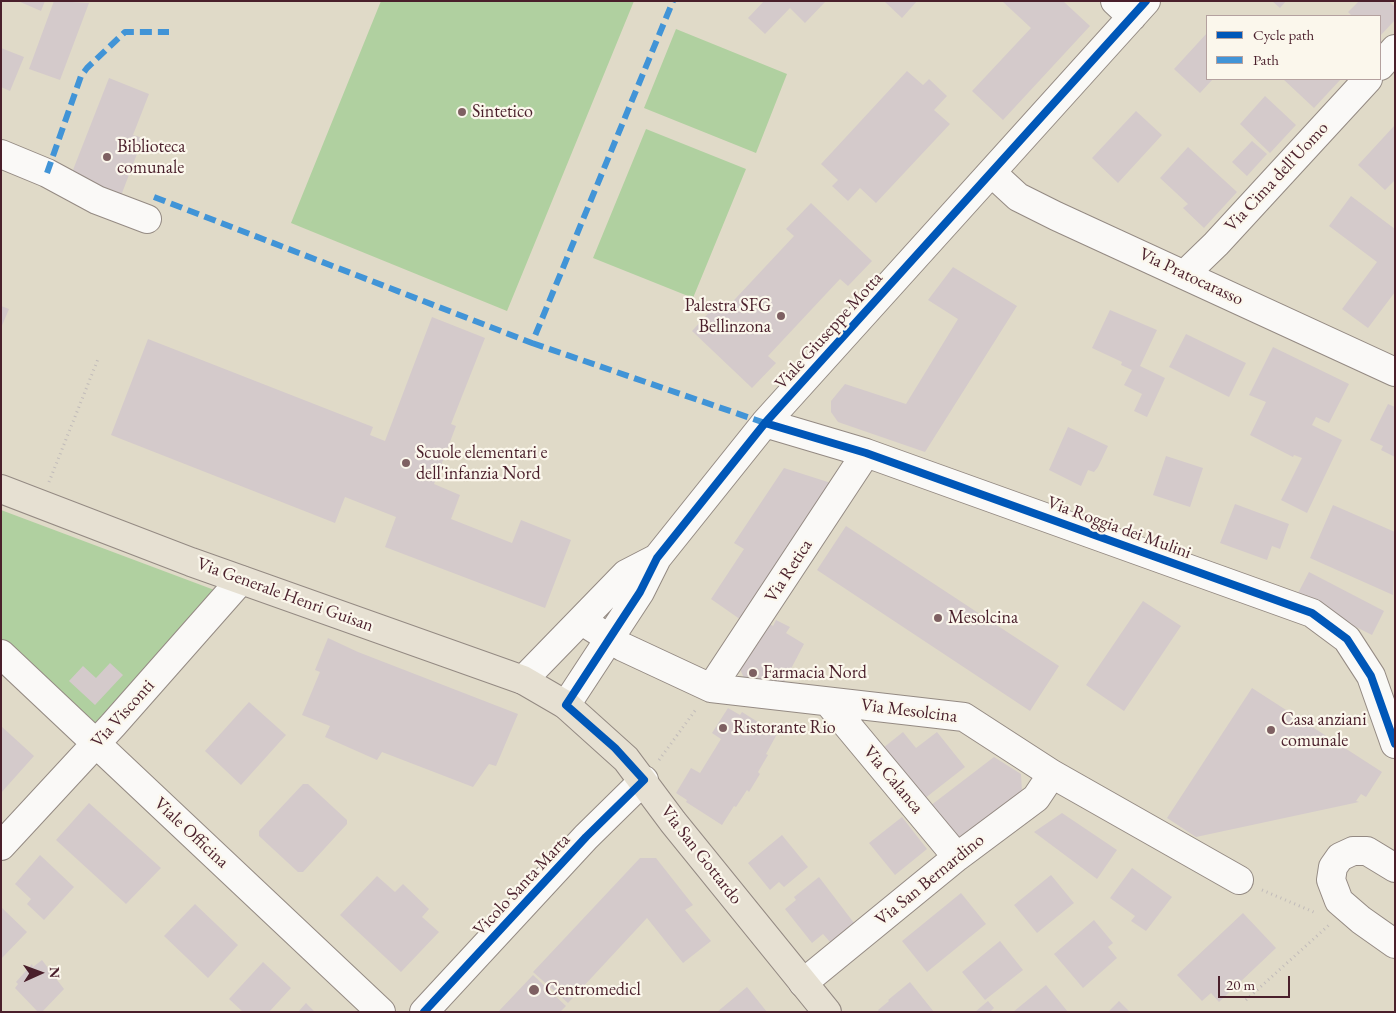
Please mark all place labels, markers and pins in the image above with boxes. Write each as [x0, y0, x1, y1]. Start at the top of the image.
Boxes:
place label: Sintetico [472, 101, 533, 123]
marker: Sintetico [456, 106, 468, 118]
place label: Biblioteca comunale [117, 136, 185, 178]
marker: Biblioteca comunale [101, 151, 113, 163]
place label: Palestra SFG Bellinzona [684, 295, 771, 338]
marker: Palestra SFG Bellinzona [775, 310, 787, 322]
place label: Scuole elementari e dell'infanzia Nord [416, 442, 548, 484]
marker: Scuole elementari e dell'infanzia Nord [400, 457, 412, 469]
place label: Mesolcina [948, 607, 1018, 629]
marker: Mesolcina [932, 612, 944, 624]
place label: Farmacia Nord [763, 662, 867, 684]
marker: Farmacia Nord [747, 667, 759, 679]
place label: Casa anziani comunale [1281, 709, 1367, 752]
place label: Ristorante Rio [733, 717, 836, 739]
marker: Ristorante Rio [717, 722, 729, 734]
marker: Casa anziani comunale [1265, 724, 1277, 736]
place label: Centromedicl [545, 979, 641, 1001]
marker: Centromedicl [527, 983, 541, 997]

